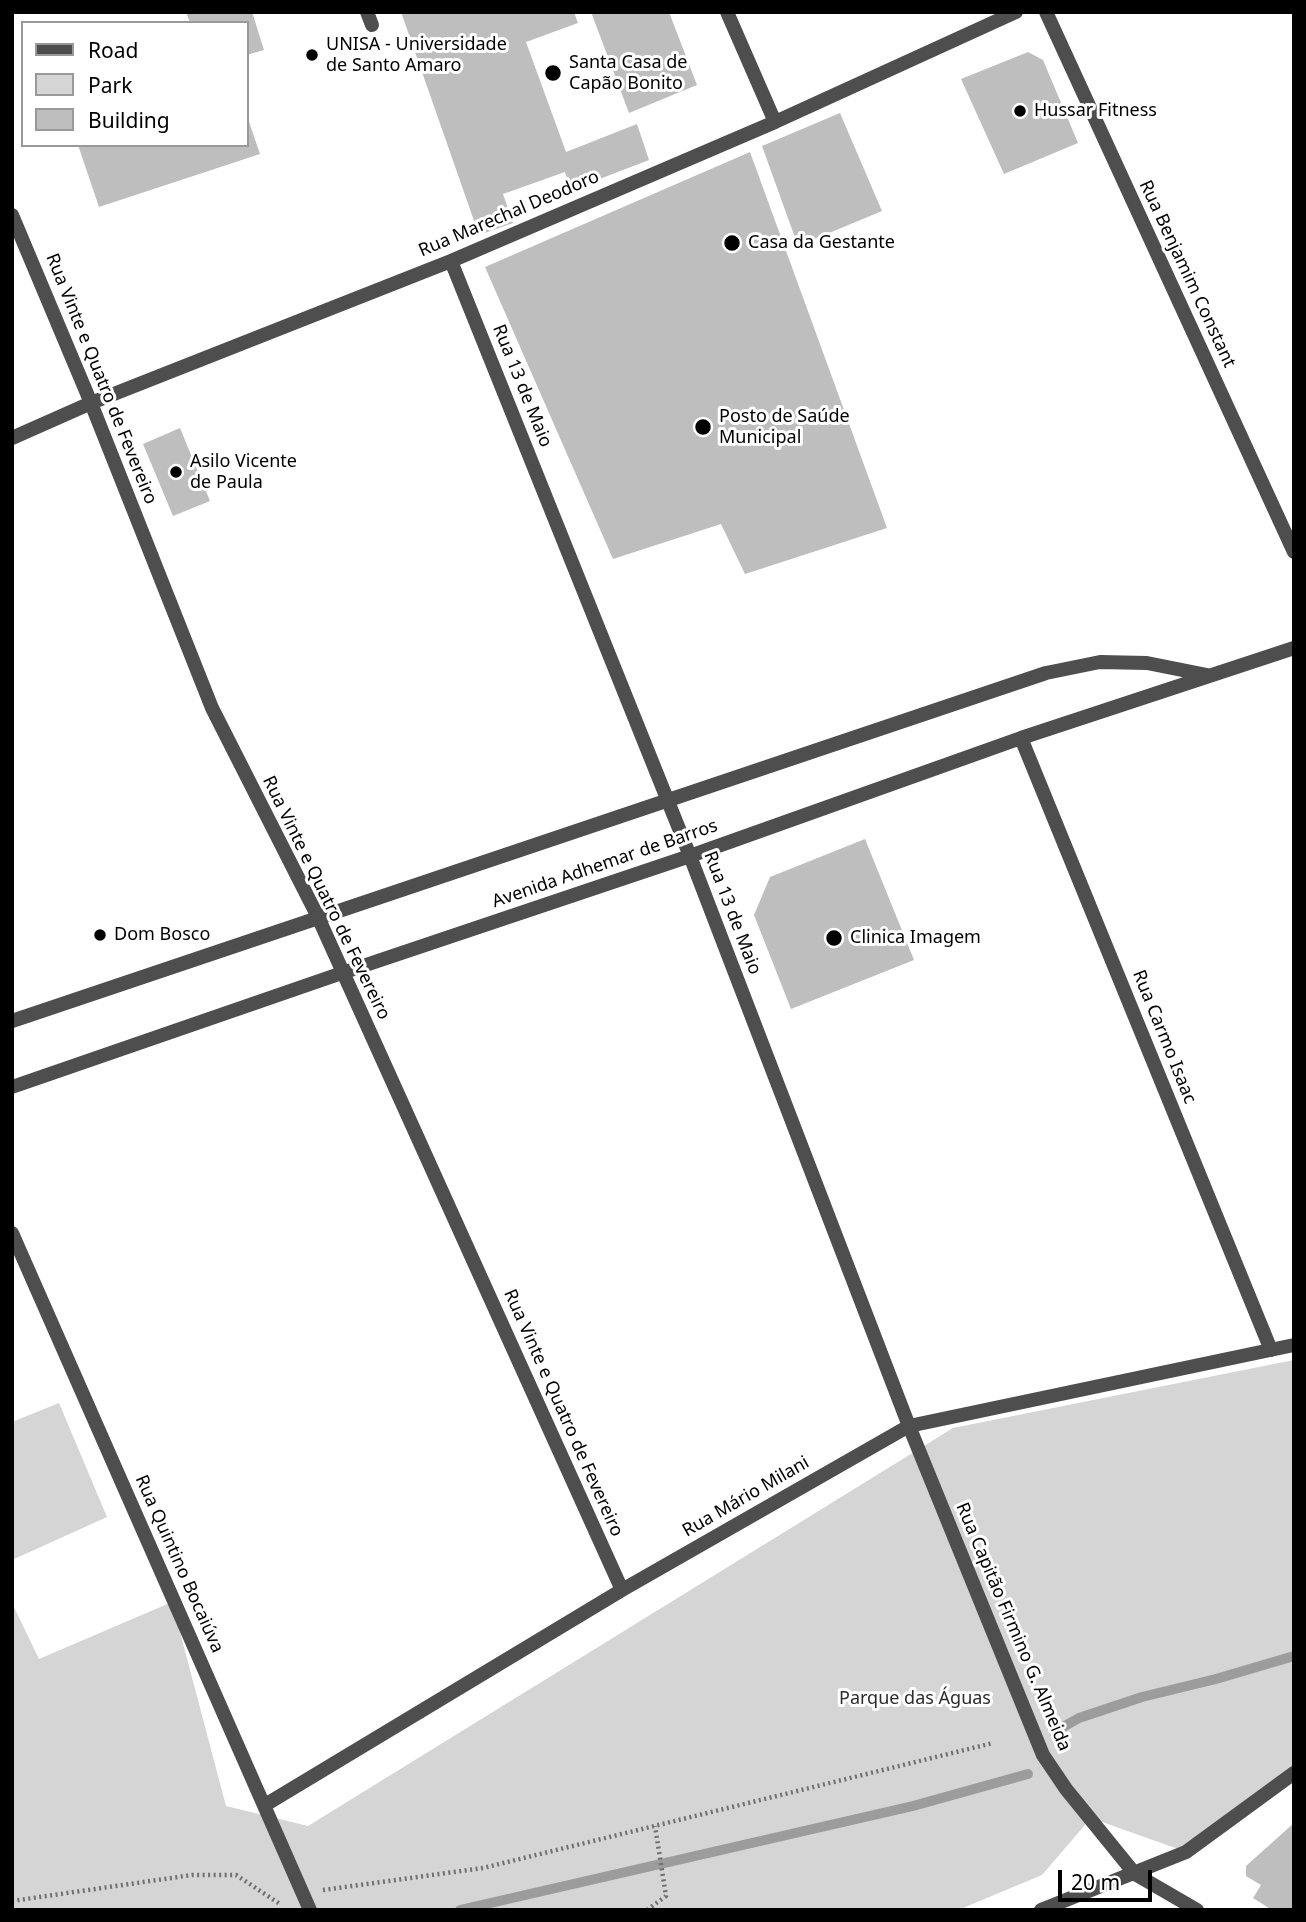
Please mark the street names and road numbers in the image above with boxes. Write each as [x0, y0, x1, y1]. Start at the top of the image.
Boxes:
street label: Rua Marechal Deodoro [415, 166, 603, 262]
street label: Rua Benjamim Constant [1134, 177, 1240, 371]
street label: Rua Vinte e Quatro de Fevereiro [41, 251, 161, 507]
street label: Rua 13 de Maio [488, 322, 556, 450]
street label: Rua Vinte e Quatro de Fevereiro [257, 773, 395, 1023]
street label: Avenida Adhemar de Barros [489, 815, 721, 913]
street label: Rua 13 de Maio [699, 848, 765, 978]
street label: Rua Carmo Isaac [1127, 967, 1201, 1107]
street label: Rua Vinte e Quatro de Fevereiro [499, 1286, 627, 1540]
street label: Rua Mário Milani [679, 1452, 813, 1542]
street label: Rua Quintino Bocaiúva [130, 1472, 228, 1656]
street label: Rua Capitão Firmino G. Almeida [951, 1500, 1075, 1754]

